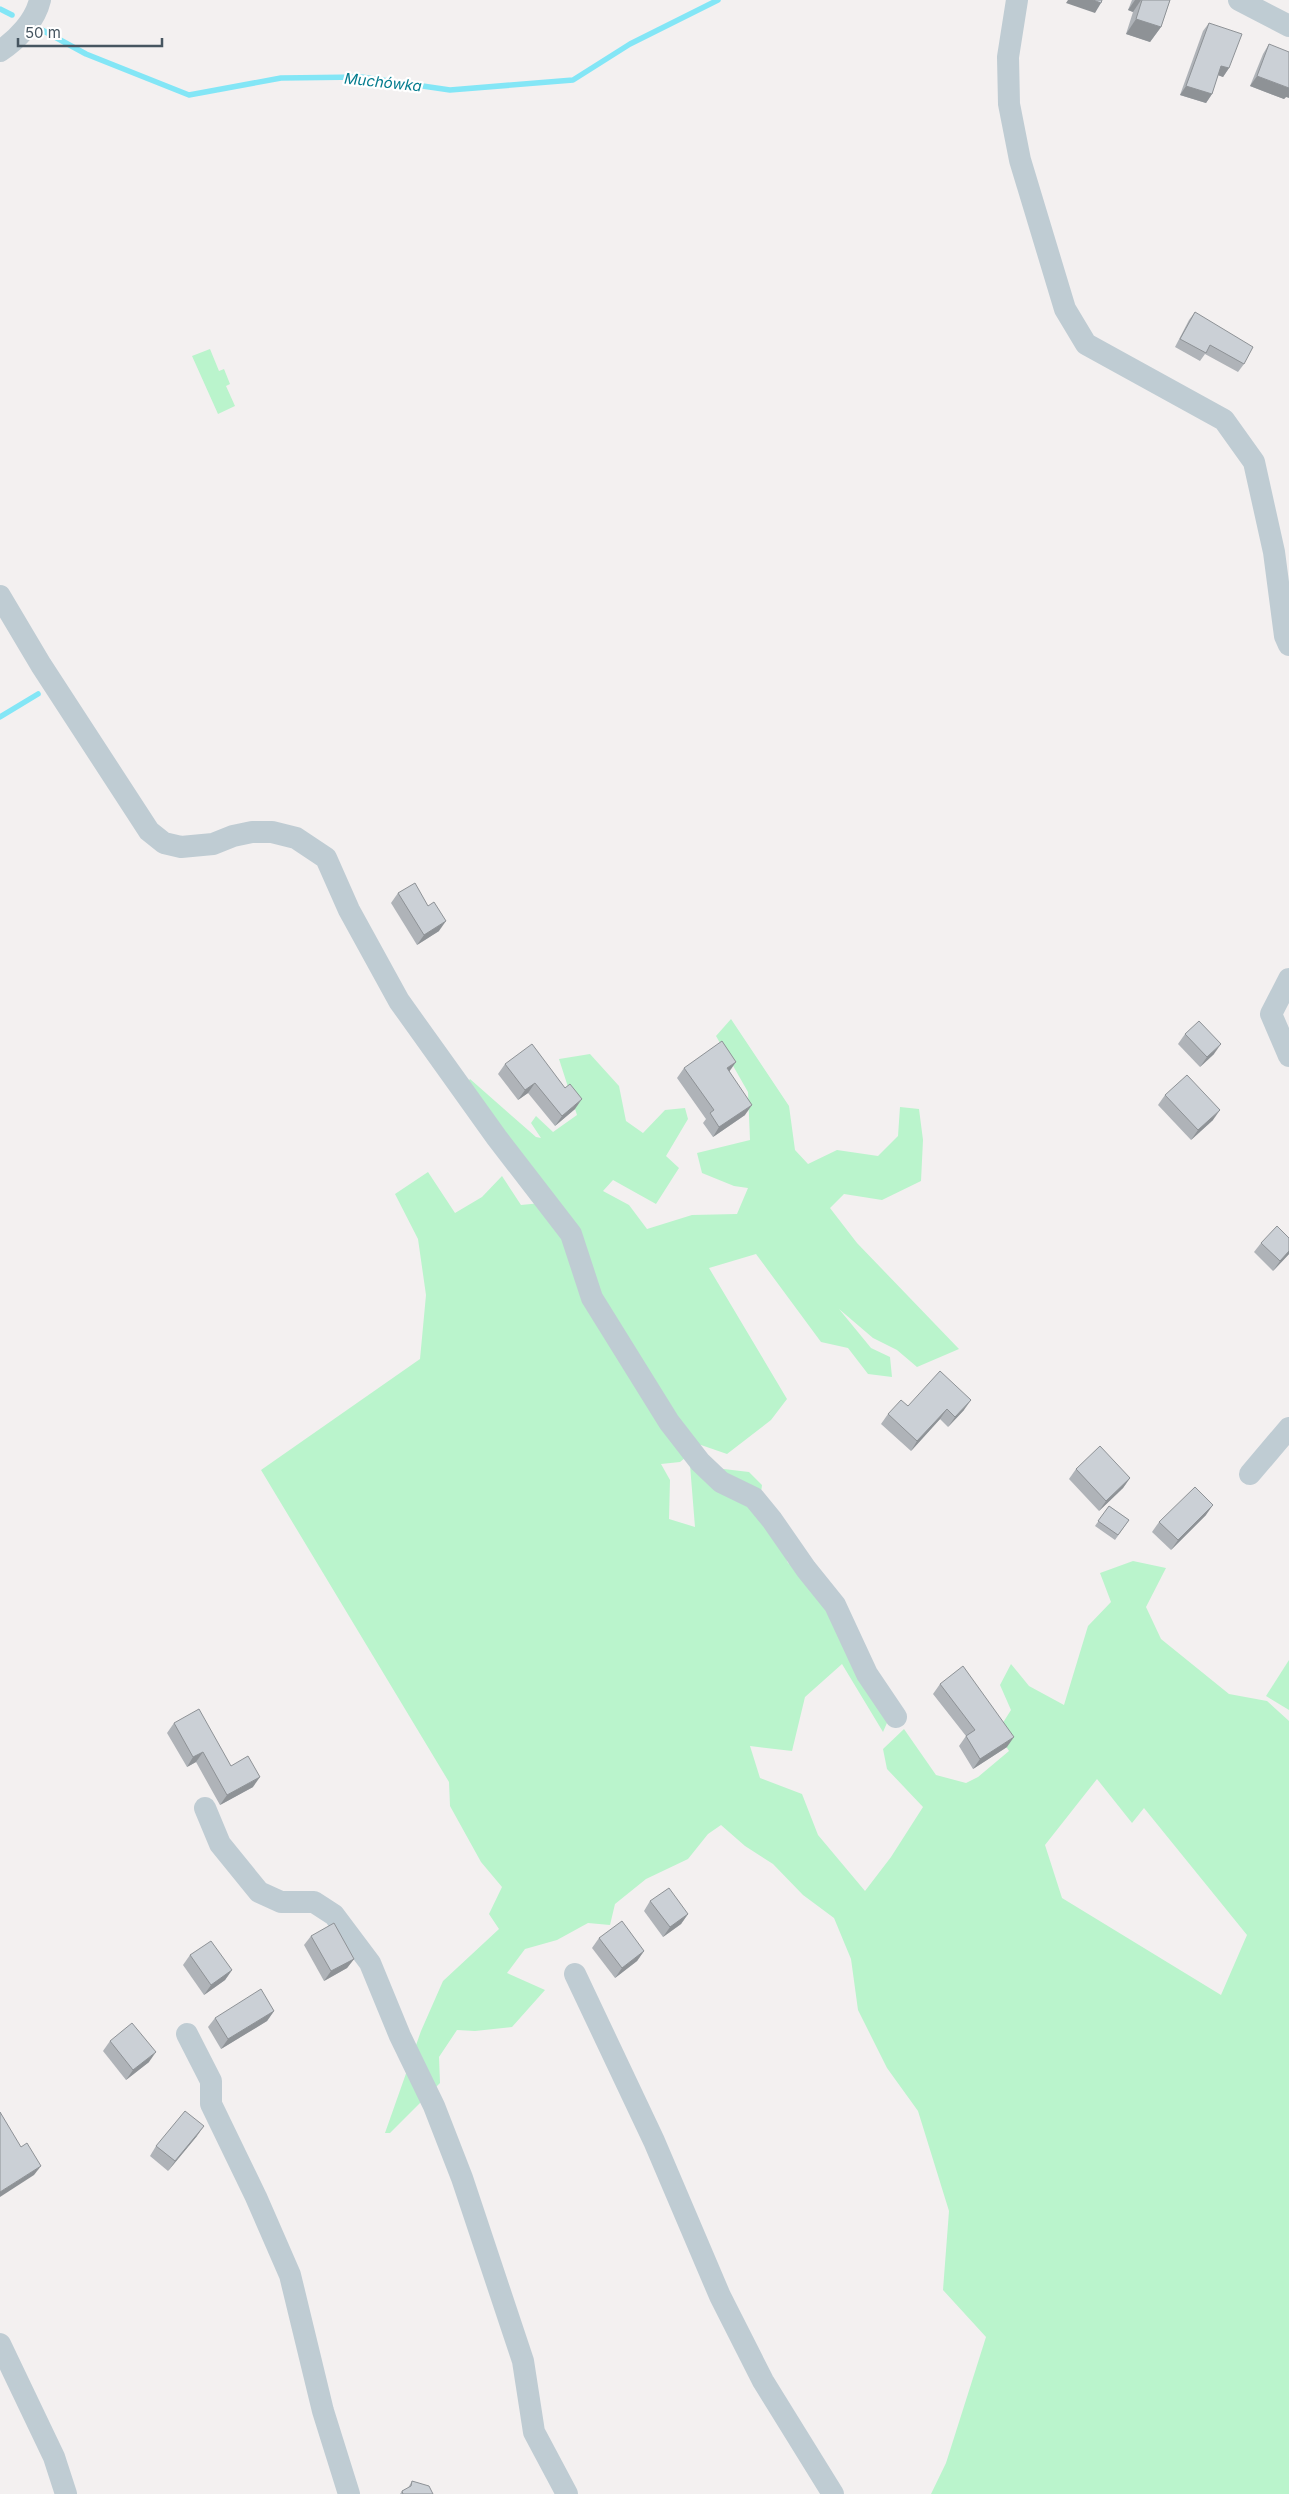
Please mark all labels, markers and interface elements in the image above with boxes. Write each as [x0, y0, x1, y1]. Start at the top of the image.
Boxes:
scale bar [18, 15, 161, 47]
text: 50 m [25, 23, 61, 42]
water label: Muchówka [343, 68, 423, 96]

